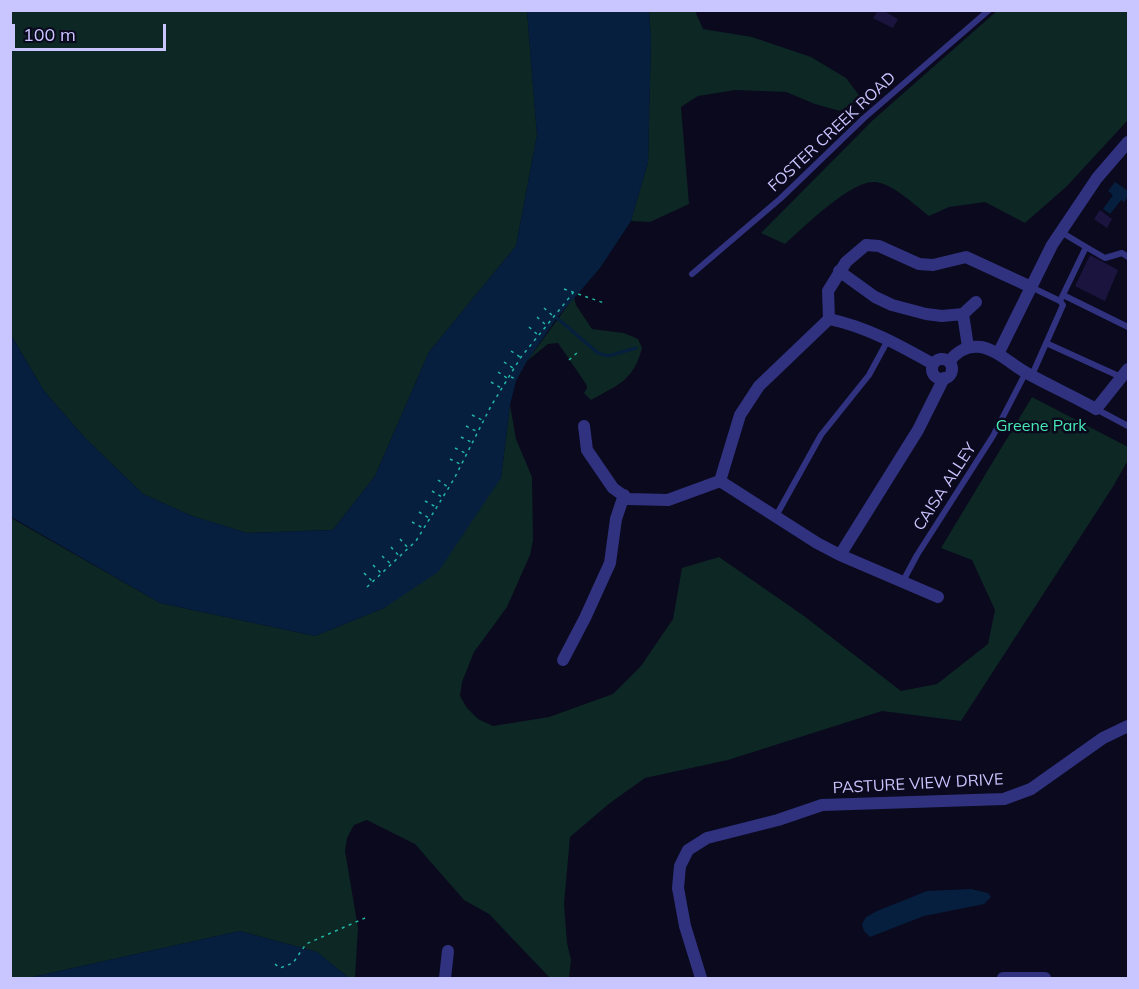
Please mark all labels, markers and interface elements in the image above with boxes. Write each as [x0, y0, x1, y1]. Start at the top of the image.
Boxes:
scale bar [15, 12, 170, 50]
text: 100 m [23, 23, 76, 46]
street label: FOSTER CREEK ROAD [764, 68, 900, 196]
park label: Greene Park [996, 416, 1086, 436]
street label: CAISA ALLEY [910, 440, 980, 534]
street label: PASTURE VIEW DRIVE [832, 770, 1004, 798]

